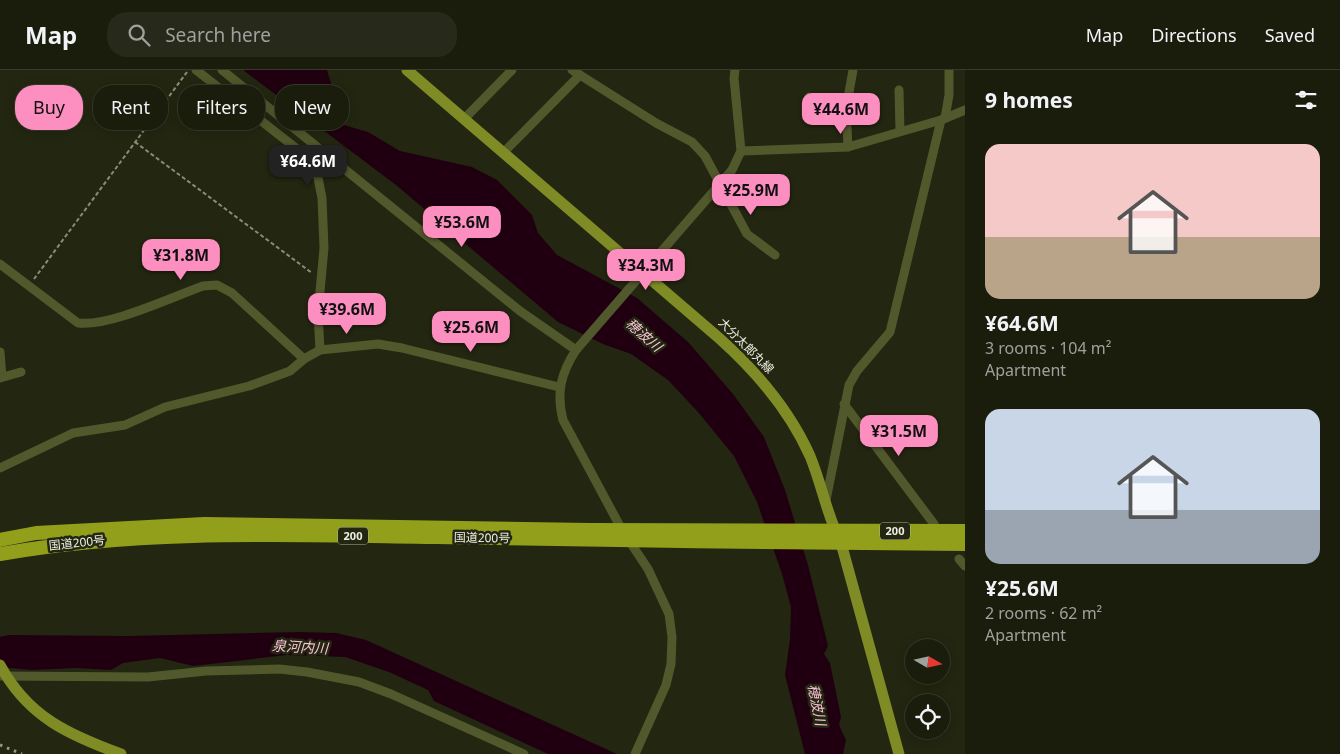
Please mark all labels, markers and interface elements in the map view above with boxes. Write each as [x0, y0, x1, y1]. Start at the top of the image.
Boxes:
search box [107, 12, 457, 57]
text: Map [25, 18, 77, 51]
icon: search [125, 21, 153, 49]
text: Search here [165, 22, 271, 48]
text: Map [1086, 23, 1123, 47]
text: Directions [1151, 23, 1237, 47]
text: Saved [1265, 23, 1315, 47]
chip: Buy [15, 85, 83, 130]
chip: Rent [93, 85, 168, 130]
chip: Filters [178, 85, 265, 130]
chip: New [275, 85, 349, 130]
text: 9 homes [985, 86, 1073, 114]
icon: filters [1292, 86, 1320, 114]
pin: ¥44.6M [800, 92, 882, 135]
text: ¥44.6M [813, 98, 869, 120]
pin: ¥64.6M [267, 144, 349, 187]
text: ¥64.6M [280, 150, 336, 172]
pin: ¥25.9M [710, 174, 792, 216]
icon: home [1108, 177, 1198, 267]
text: ¥25.9M [723, 179, 779, 201]
pin: ¥53.6M [421, 206, 503, 248]
text: ¥53.6M [434, 211, 490, 233]
pin: ¥31.8M [140, 238, 222, 281]
text: ¥31.8M [153, 244, 209, 266]
pin: ¥34.3M [605, 248, 687, 291]
text: ¥34.3M [618, 254, 674, 276]
pin: ¥39.6M [306, 292, 388, 335]
text: ¥39.6M [319, 298, 375, 320]
text: ¥64.6M [985, 309, 1059, 337]
pin: ¥25.6M [430, 310, 512, 353]
water label: 穂波川 [622, 314, 668, 357]
street label: 大分太郎丸線 [715, 314, 778, 377]
text: ¥25.6M [443, 316, 499, 338]
text: 3 rooms · 104 m² [985, 337, 1111, 359]
text: Apartment [985, 359, 1066, 381]
pin: ¥31.5M [858, 414, 940, 457]
text: ¥31.5M [871, 420, 927, 442]
icon: home [1108, 442, 1198, 532]
road number: 200 [880, 522, 910, 540]
road number: 200 [338, 528, 368, 544]
street label: 国道200号 [454, 529, 510, 546]
street label: 国道200号 [48, 531, 106, 554]
text: ¥25.6M [985, 574, 1059, 602]
text: 2 rooms · 62 m² [985, 602, 1102, 624]
text: Apartment [985, 624, 1066, 646]
water label: 泉河内川 [272, 636, 330, 658]
north arrow [905, 639, 950, 684]
map controls [905, 639, 950, 739]
water label: 穂波川 [804, 682, 831, 729]
button: locate [905, 694, 950, 739]

